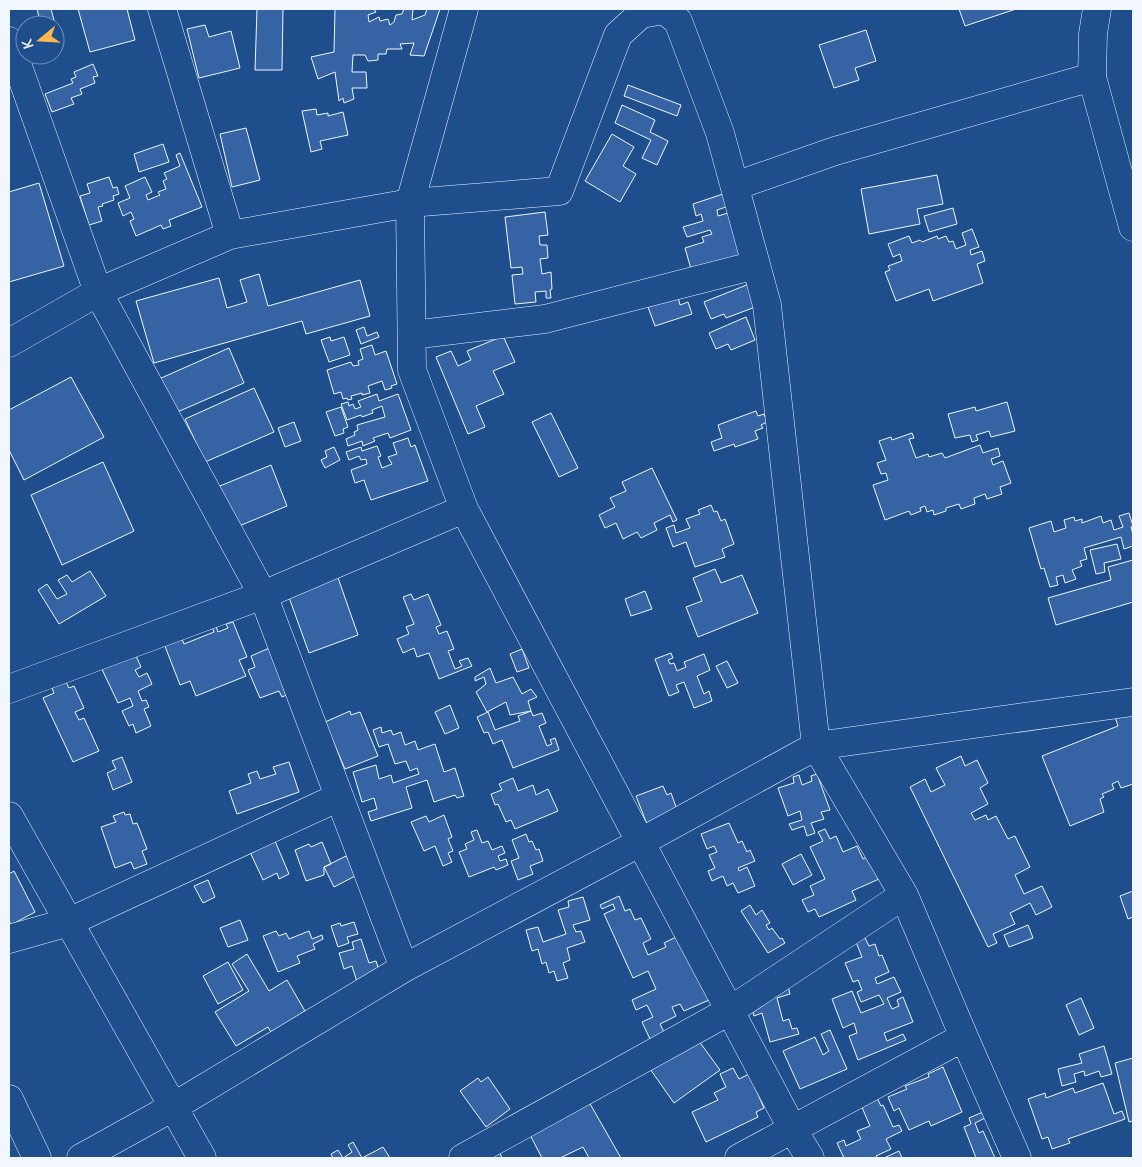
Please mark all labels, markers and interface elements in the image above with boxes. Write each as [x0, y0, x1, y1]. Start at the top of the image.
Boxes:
north arrow [15, 15, 65, 65]
text: K [16, 36, 38, 51]

